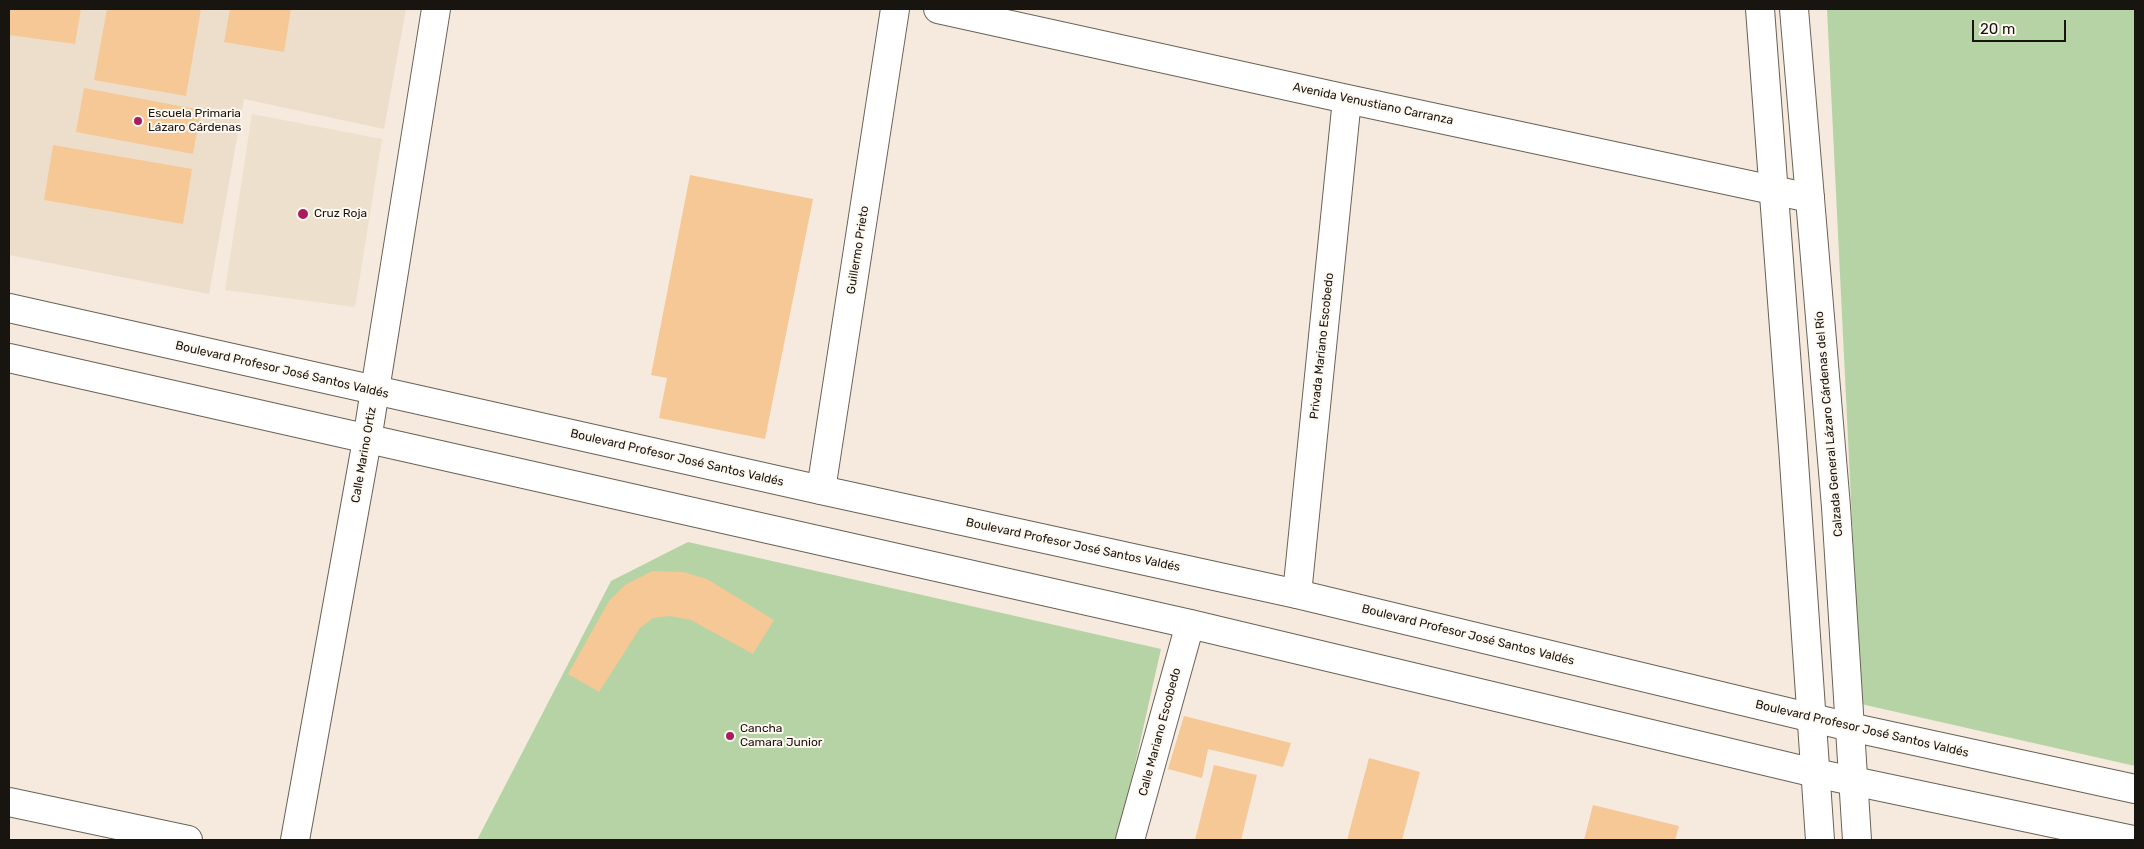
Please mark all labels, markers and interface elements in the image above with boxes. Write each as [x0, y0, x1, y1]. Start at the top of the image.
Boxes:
scale bar [1974, 10, 2068, 42]
text: 20 m [1980, 20, 2015, 38]
street label: Avenida Venustiano Carranza [1291, 80, 1455, 128]
place label: Escuela Primaria Lázaro Cárdenas [148, 107, 241, 135]
marker: Escuela Primaria Lázaro Cárdenas [132, 115, 144, 127]
street label: Guillermo Prieto [844, 205, 872, 295]
marker: Cruz Roja [296, 207, 310, 221]
place label: Cruz Roja [314, 207, 367, 221]
street label: Privada Mariano Escobedo [1307, 272, 1337, 420]
street label: Calzada General Lázaro Cárdenas del Río [1812, 311, 1846, 537]
street label: Boulevard Profesor José Santos Valdés [174, 338, 390, 402]
street label: Calle Marino Ortiz [348, 406, 380, 504]
street label: Boulevard Profesor José Santos Valdés [569, 426, 785, 490]
street label: Boulevard Profesor José Santos Valdés [965, 515, 1181, 575]
street label: Boulevard Profesor José Santos Valdés [1360, 602, 1576, 668]
street label: Calle Mariano Escobedo [1136, 666, 1184, 798]
street label: Boulevard Profesor José Santos Valdés [1754, 697, 1970, 761]
place label: Cancha Camara Junior [740, 722, 822, 750]
marker: Cancha Camara Junior [724, 730, 736, 742]

